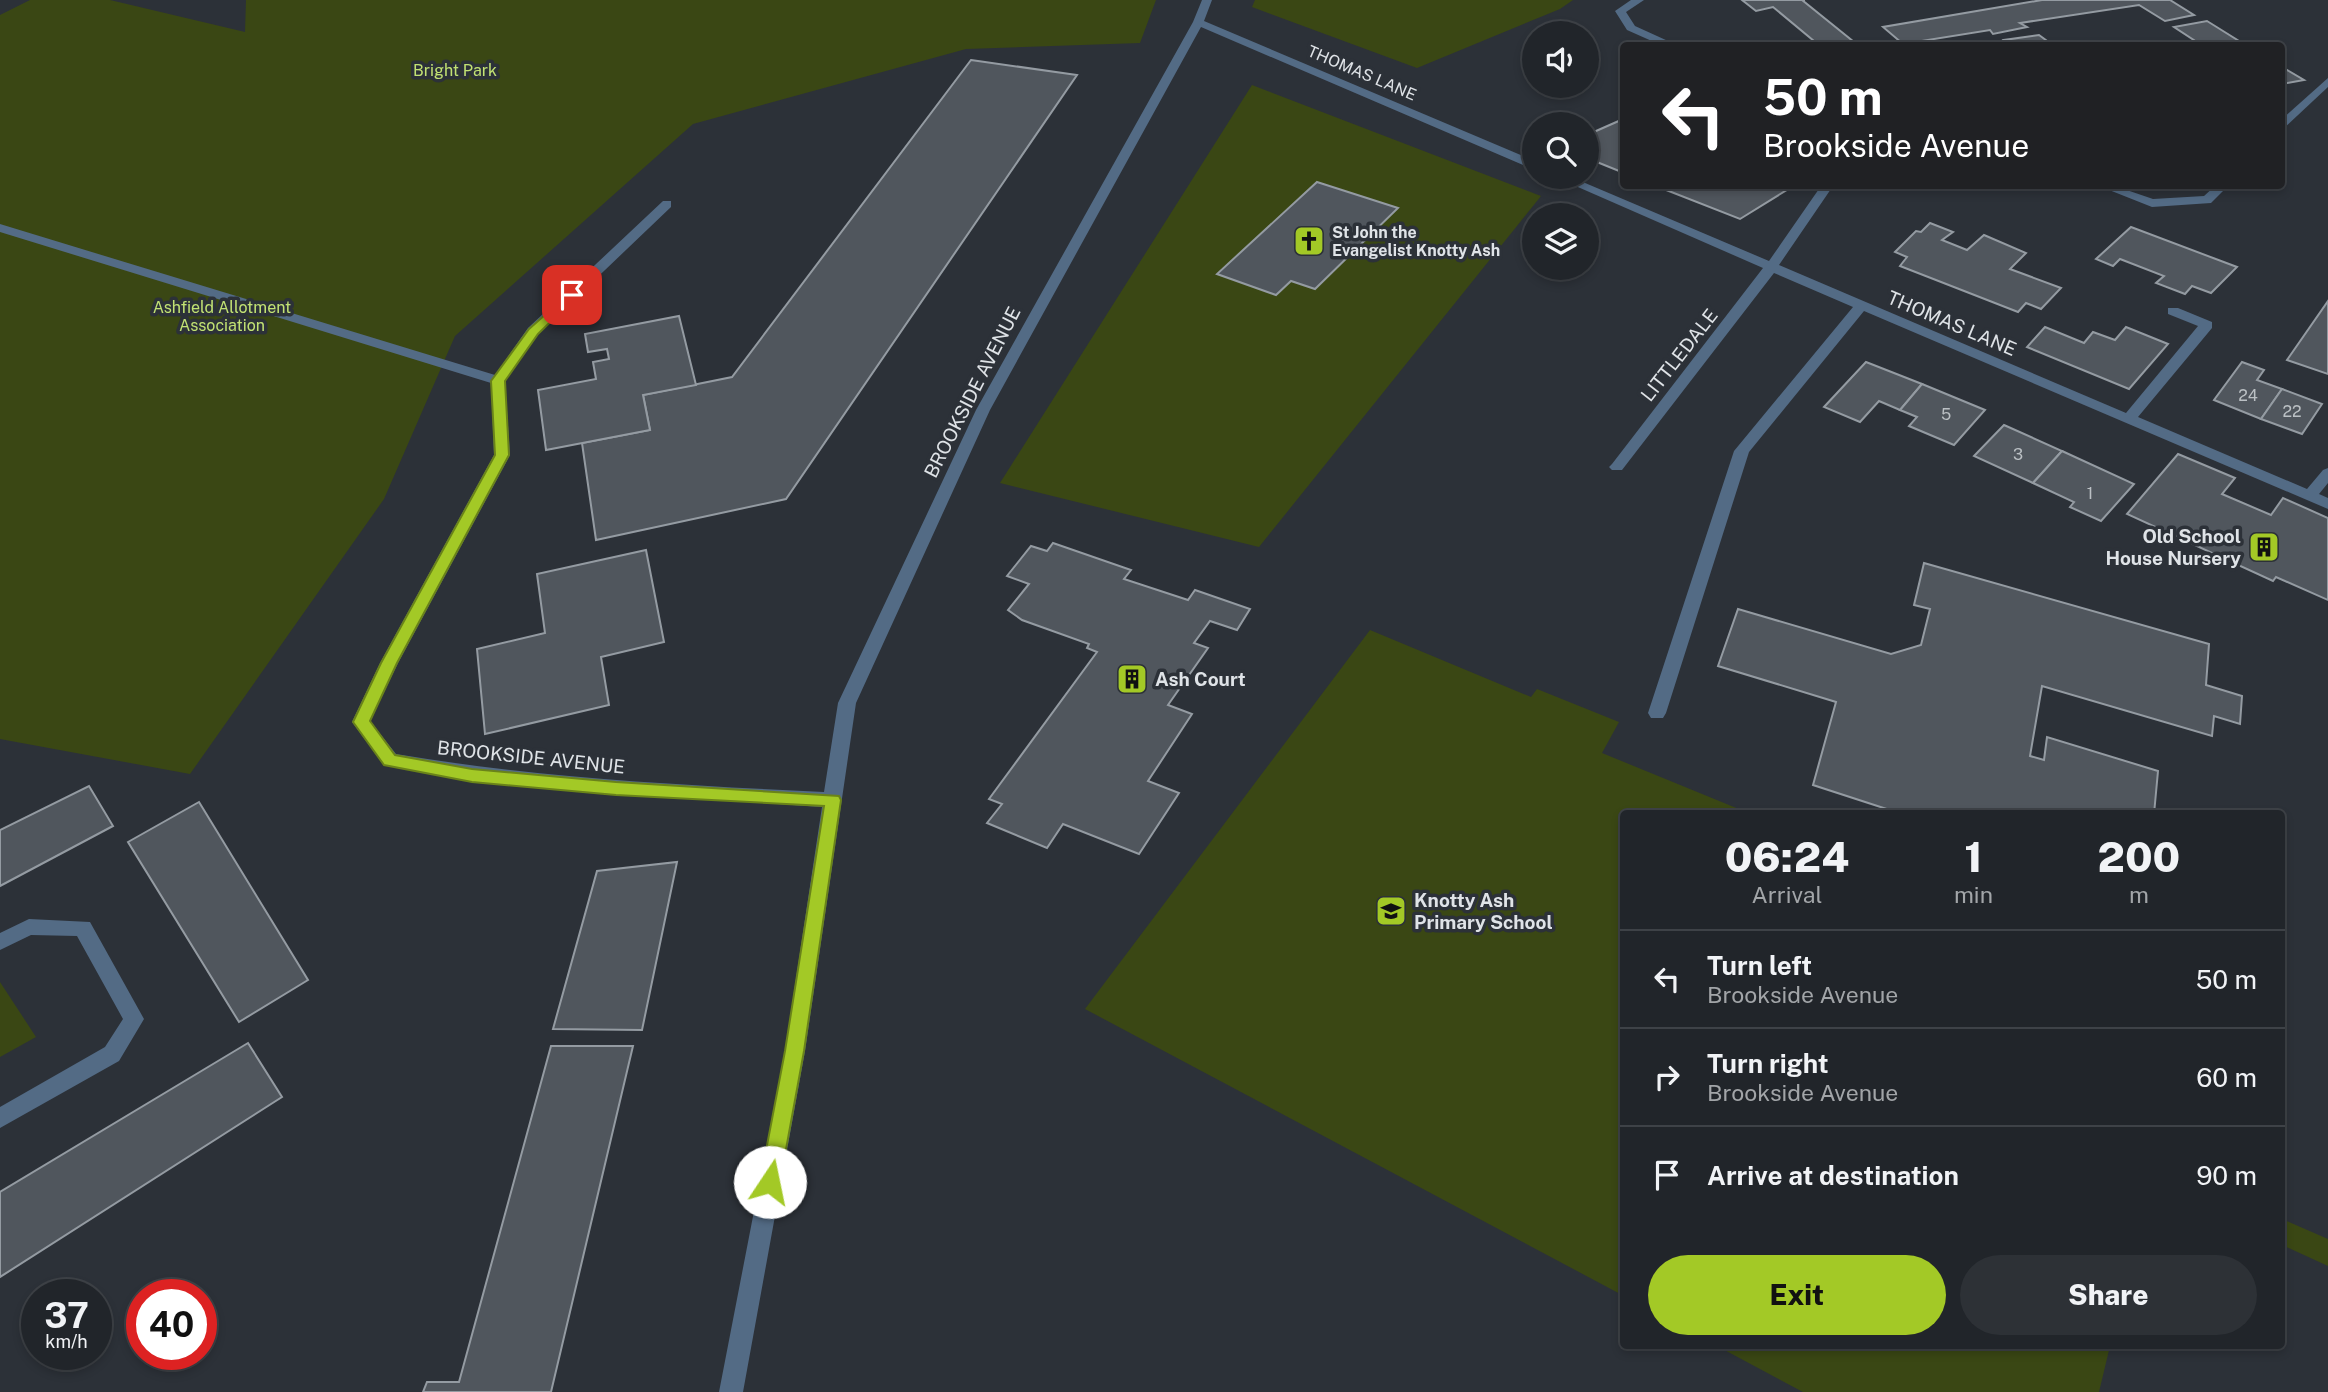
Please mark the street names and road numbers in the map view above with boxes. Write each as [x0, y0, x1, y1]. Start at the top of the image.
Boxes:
street label: THOMAS LANE [1305, 42, 1419, 104]
street label: THOMAS LANE [1884, 286, 2020, 360]
street label: BROOKSIDE AVENUE [919, 303, 1025, 481]
street label: LITTLEDALE [1636, 304, 1722, 406]
street label: BROOKSIDE AVENUE [436, 736, 626, 778]

